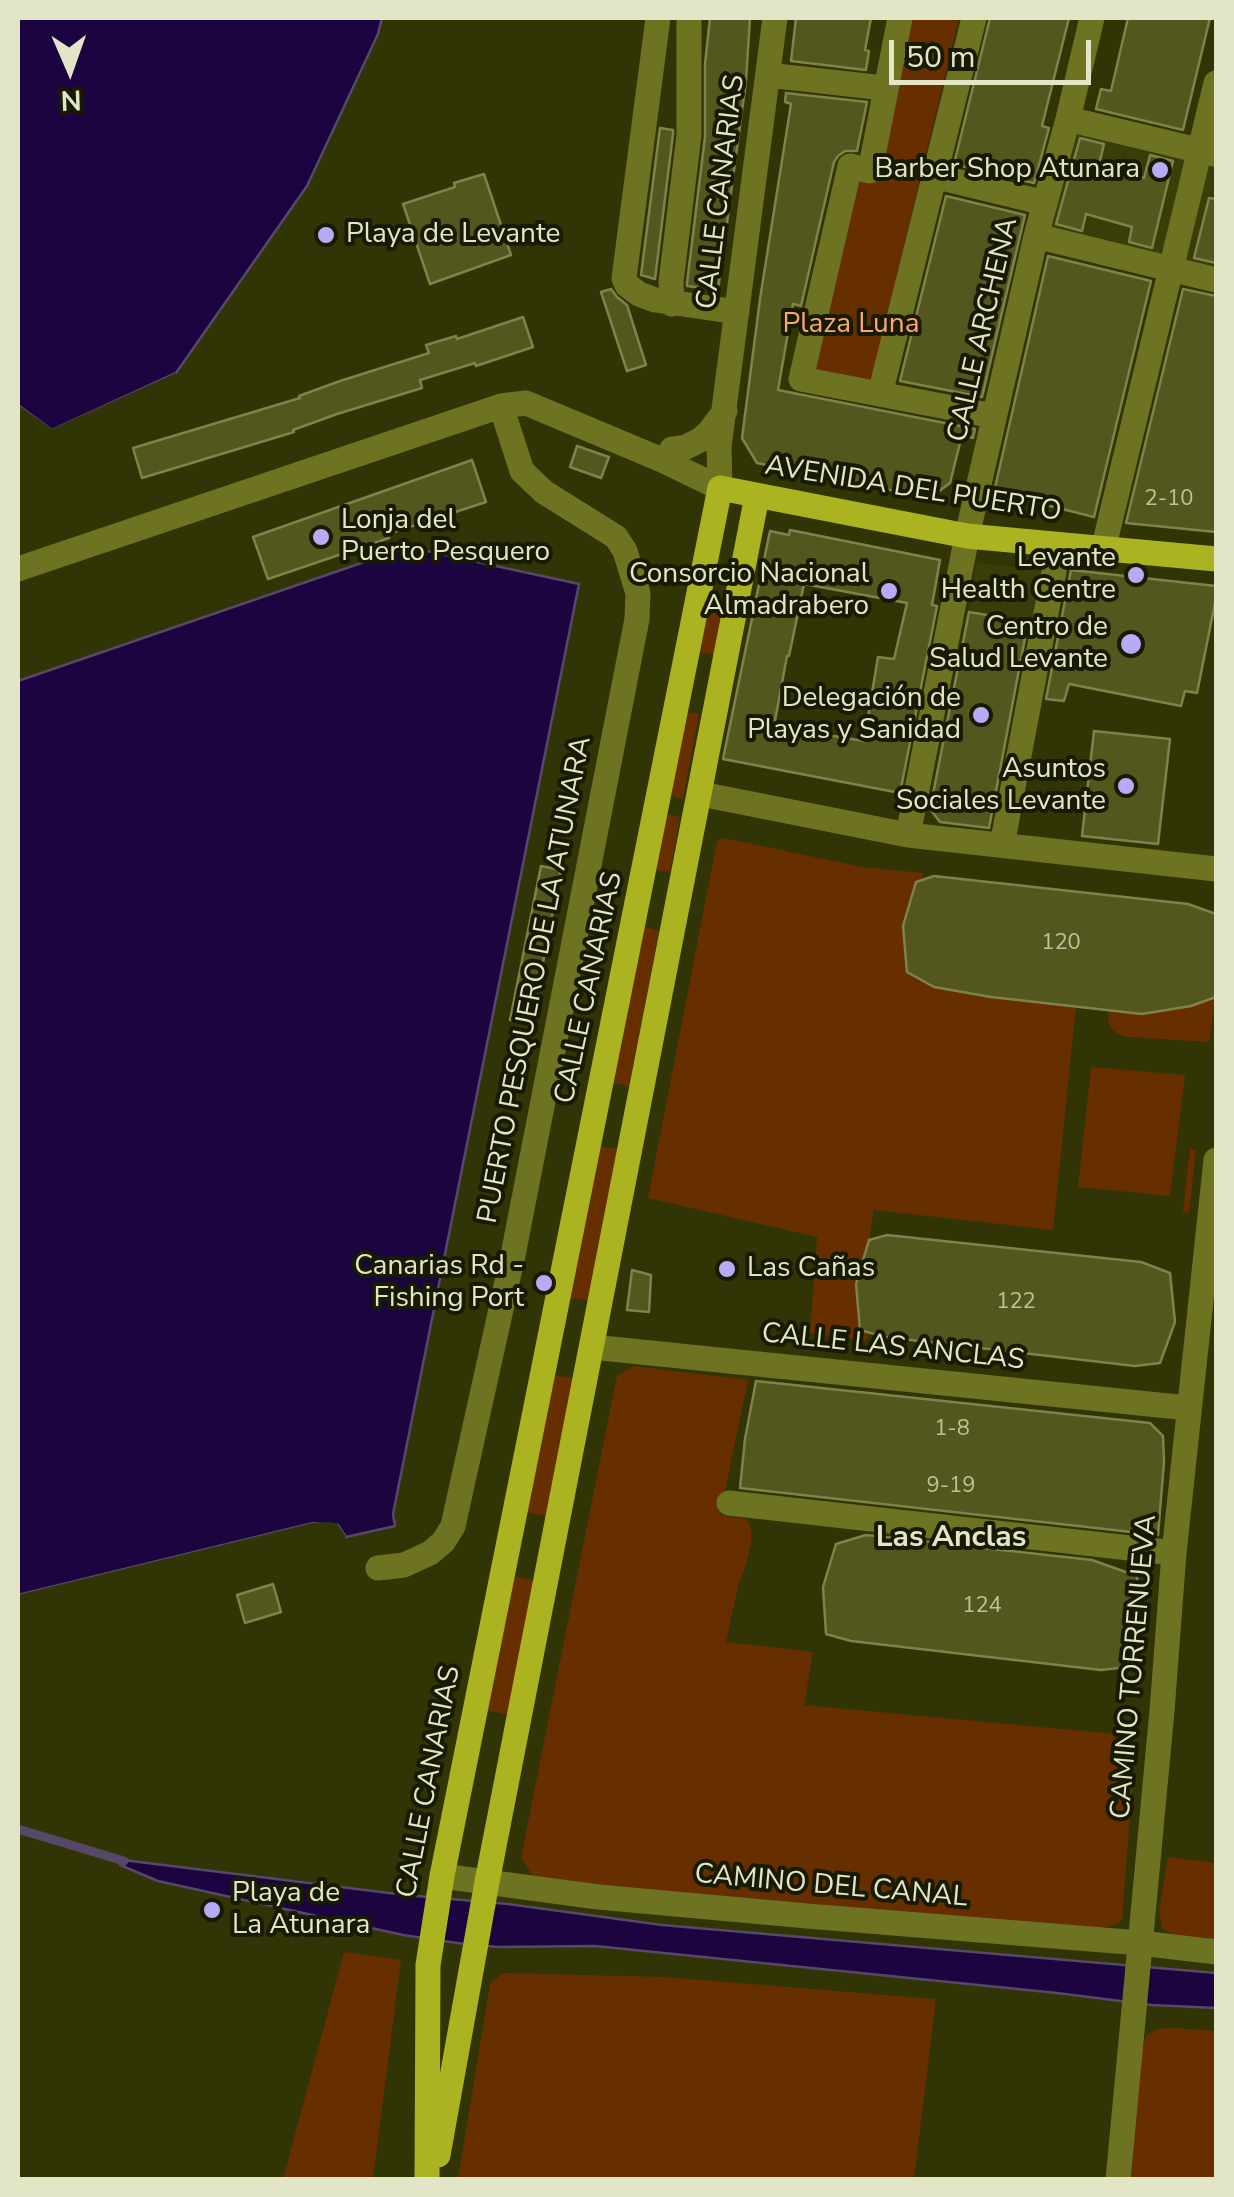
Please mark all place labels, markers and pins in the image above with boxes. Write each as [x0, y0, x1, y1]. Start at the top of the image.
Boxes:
place label: Barber Shop Atunara [875, 153, 1140, 187]
marker: Barber Shop Atunara [1149, 159, 1171, 181]
place label: Playa de Levante [346, 218, 560, 252]
marker: Playa de Levante [315, 224, 337, 246]
place label: Lonja del Puerto Pesquero [341, 504, 550, 570]
marker: Lonja del Puerto Pesquero [310, 526, 332, 548]
place label: Levante Health Centre [941, 542, 1116, 608]
place label: Consorcio Nacional Almadrabero [629, 558, 869, 624]
marker: Levante Health Centre [1125, 564, 1147, 586]
marker: Consorcio Nacional Almadrabero [878, 580, 900, 602]
place label: Centro de Salud Levante [929, 611, 1108, 677]
marker: Centro de Salud Levante [1118, 631, 1144, 657]
place label: Delegación de Playas y Sanidad [747, 682, 961, 748]
marker: Delegación de Playas y Sanidad [970, 704, 992, 726]
place label: Asuntos Sociales Levante [896, 753, 1106, 819]
marker: Asuntos Sociales Levante [1115, 775, 1137, 797]
place label: Canarias Rd - Fishing Port [354, 1250, 524, 1316]
place label: Las Cañas [747, 1252, 875, 1286]
marker: Las Cañas [716, 1258, 738, 1280]
marker: Canarias Rd - Fishing Port [533, 1272, 555, 1294]
place label: Playa de La Atunara [232, 1877, 370, 1943]
marker: Playa de La Atunara [201, 1899, 223, 1921]

